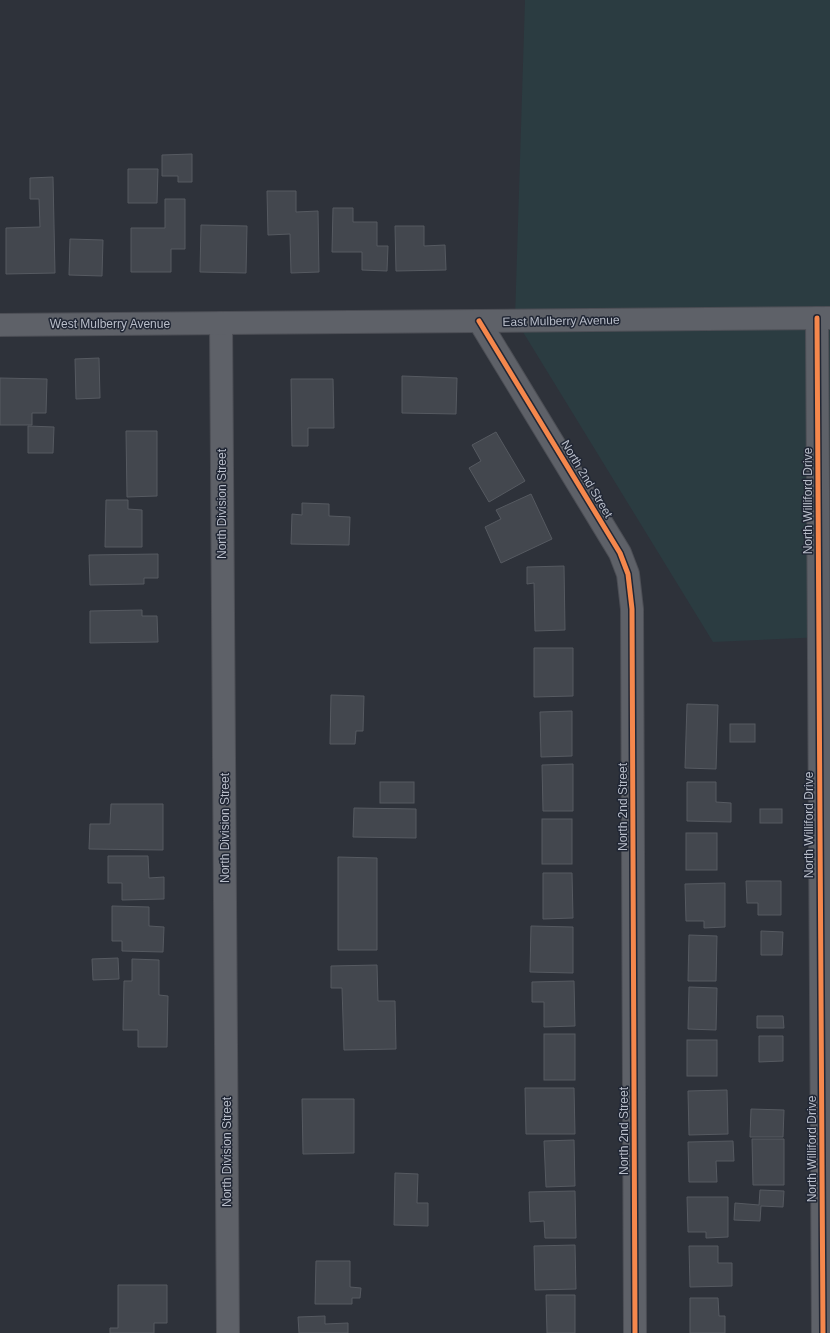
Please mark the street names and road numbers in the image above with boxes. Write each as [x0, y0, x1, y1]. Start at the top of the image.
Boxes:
street label: East Mulberry Avenue [502, 313, 620, 329]
street label: West Mulberry Avenue [50, 317, 170, 331]
street label: North 2nd Street [558, 438, 616, 521]
street label: North Williford Drive [801, 447, 815, 554]
street label: North Division Street [215, 448, 229, 559]
street label: North 2nd Street [616, 762, 630, 851]
street label: North Williford Drive [802, 771, 816, 878]
street label: North Division Street [218, 772, 232, 883]
street label: North 2nd Street [617, 1086, 631, 1175]
street label: North Williford Drive [805, 1095, 819, 1202]
street label: North Division Street [220, 1096, 234, 1207]

